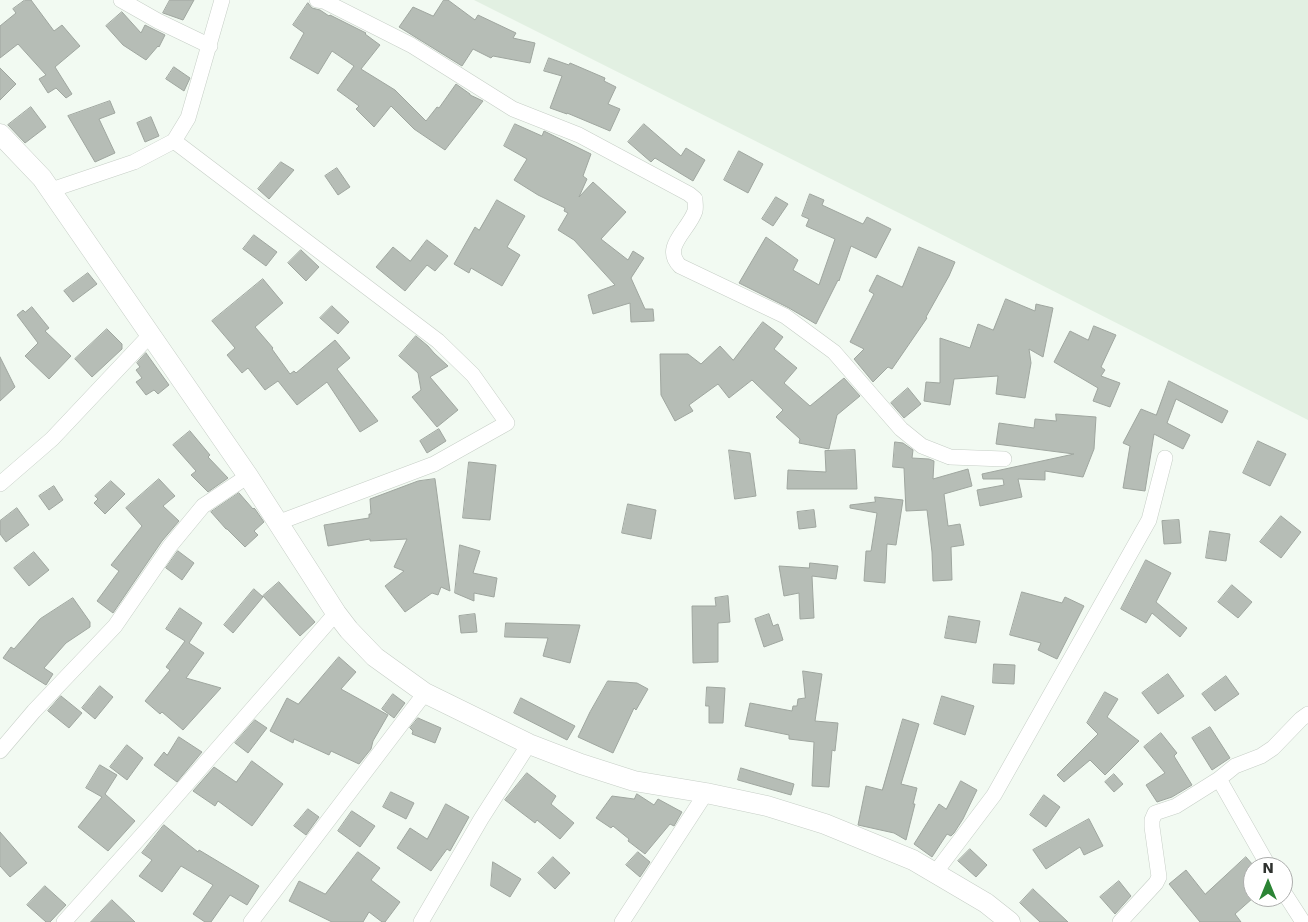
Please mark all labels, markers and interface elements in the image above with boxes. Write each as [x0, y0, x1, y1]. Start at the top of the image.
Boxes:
north arrow [1243, 857, 1293, 907]
text: N [1262, 860, 1274, 876]

